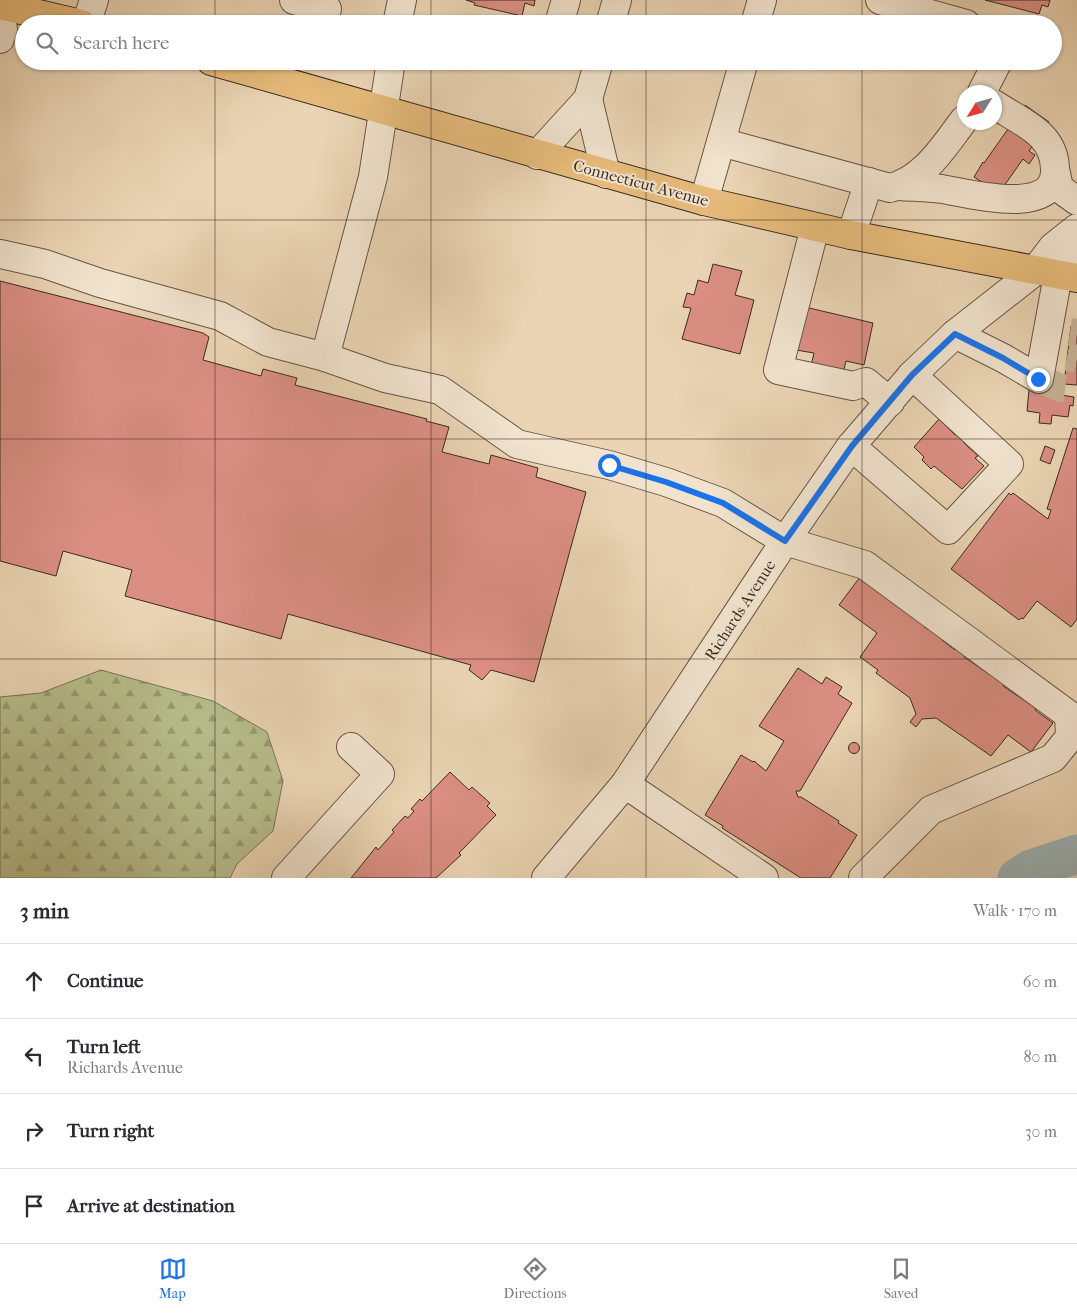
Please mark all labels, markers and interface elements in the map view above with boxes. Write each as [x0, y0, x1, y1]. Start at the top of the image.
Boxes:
search box [15, 15, 1062, 70]
icon: search [33, 29, 61, 57]
text: Search here [73, 32, 169, 54]
north arrow [957, 85, 1002, 130]
street label: Connecticut Avenue [571, 156, 711, 210]
route end [1027, 368, 1050, 391]
route start [598, 454, 621, 477]
street label: Richards Avenue [700, 556, 780, 664]
text: 3 min [20, 899, 69, 923]
text: Walk · 170 m [973, 901, 1057, 920]
icon: ahead [20, 967, 48, 995]
text: Continue [67, 970, 143, 992]
text: 60 m [1023, 972, 1057, 991]
text: Turn left [67, 1036, 141, 1058]
icon: left [20, 1042, 48, 1070]
text: 80 m [1023, 1047, 1057, 1066]
text: Richards Avenue [67, 1058, 183, 1077]
icon: right [20, 1117, 48, 1145]
text: Turn right [67, 1120, 154, 1142]
text: 30 m [1025, 1122, 1057, 1141]
icon: arrive [20, 1192, 48, 1220]
text: Arrive at destination [67, 1195, 235, 1217]
tab: Map [159, 1255, 187, 1302]
tab: Directions [504, 1255, 567, 1302]
tab: Saved [884, 1255, 918, 1302]

